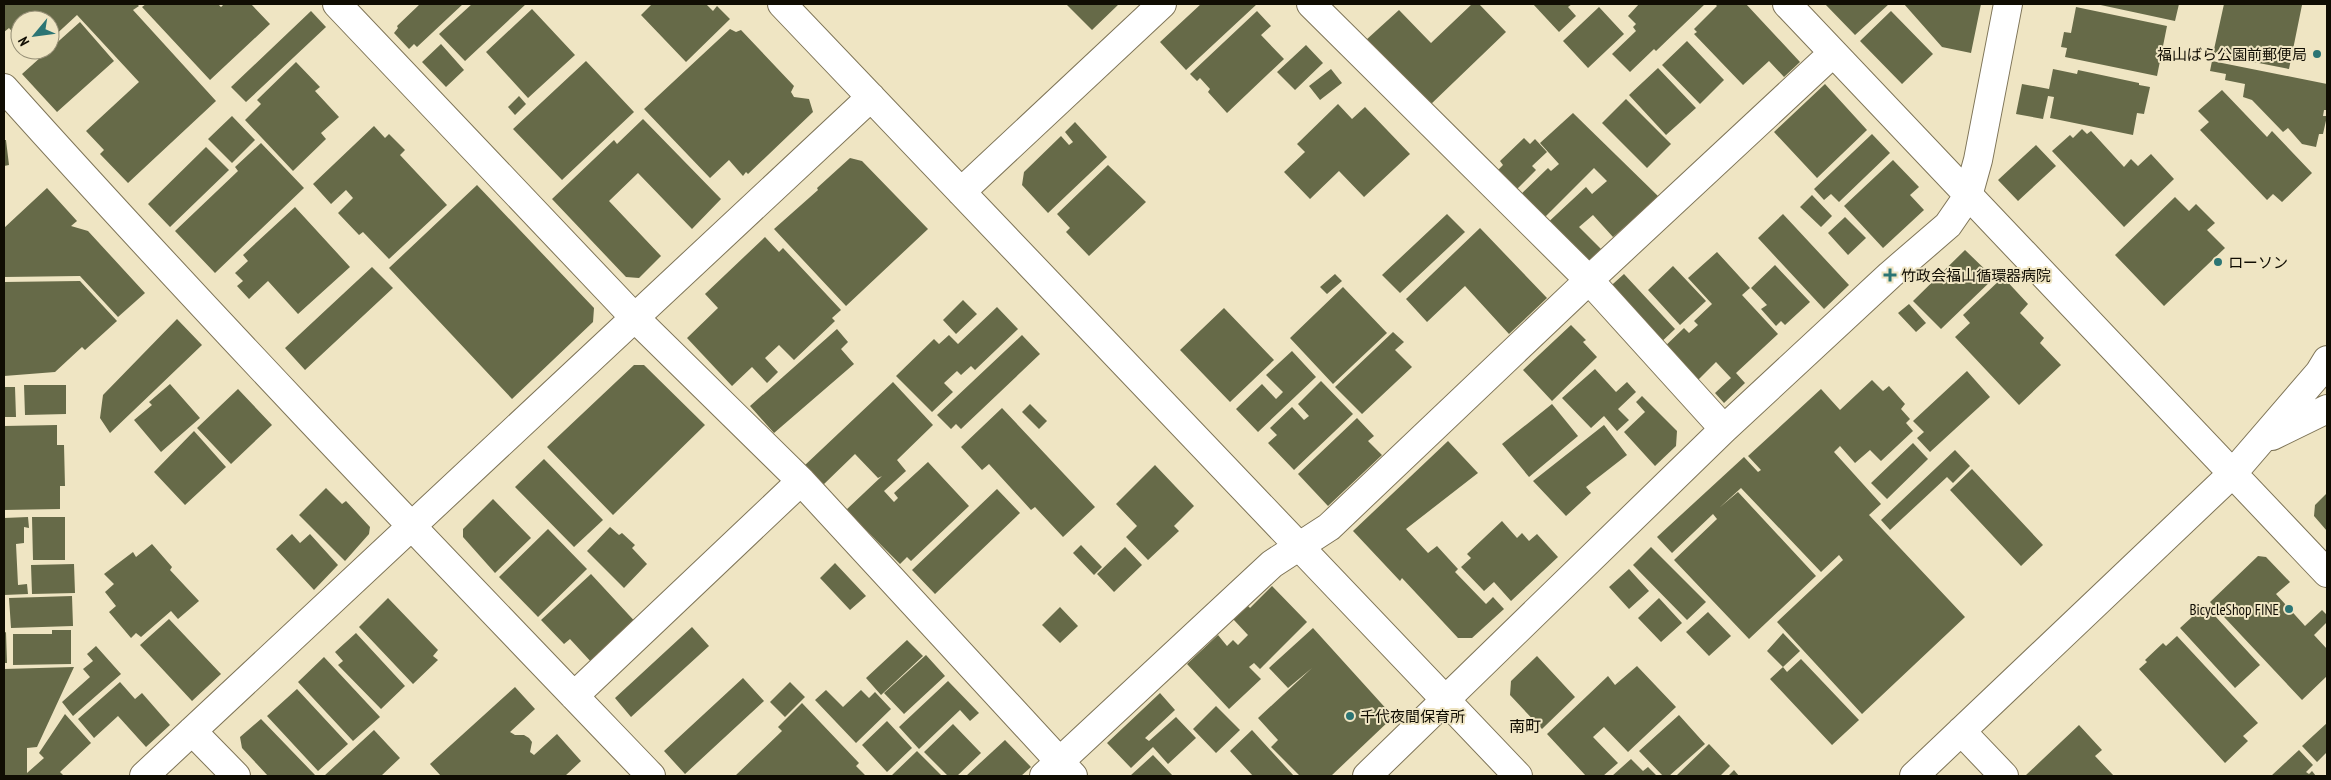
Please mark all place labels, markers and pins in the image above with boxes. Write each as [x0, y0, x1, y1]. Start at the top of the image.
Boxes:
place label: 福山ばら公園前郵便局 [2157, 45, 2307, 64]
marker: 福山ばら公園前郵便局 [2311, 48, 2323, 60]
place label: ローソン [2228, 253, 2288, 272]
marker: ローソン [2212, 256, 2224, 268]
place label: 竹政会福山循環器病院 [1901, 266, 2051, 285]
marker: 竹政会福山循環器病院 [1883, 268, 1897, 282]
place label: BicycleShop FINE [2189, 600, 2279, 619]
marker: BicycleShop FINE [2283, 603, 2295, 615]
place label: 千代夜間保育所 [1360, 707, 1465, 726]
marker: 千代夜間保育所 [1344, 710, 1356, 722]

